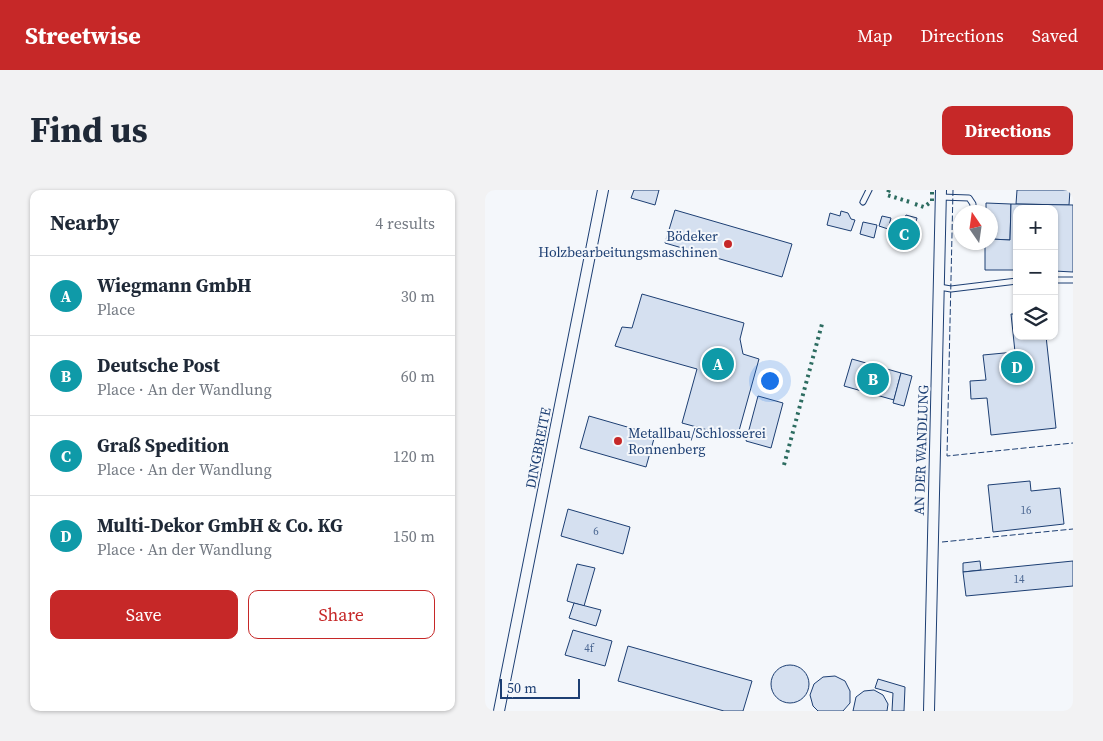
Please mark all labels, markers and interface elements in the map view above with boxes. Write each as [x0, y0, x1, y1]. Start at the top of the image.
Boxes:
text: Streetwise [25, 19, 141, 52]
text: Map [857, 23, 893, 48]
text: Directions [921, 23, 1004, 48]
text: Saved [1032, 23, 1078, 48]
text: Find us [30, 106, 148, 154]
button: Directions [942, 106, 1073, 155]
north arrow [953, 205, 998, 250]
map controls [1013, 205, 1058, 340]
button: + [1013, 205, 1058, 250]
text: Nearby [50, 208, 120, 237]
text: 4 results [375, 212, 435, 234]
pin: C [888, 215, 920, 253]
place label: Bödeker Holzbearbeitungsmaschinen [538, 226, 719, 262]
marker: Bödeker Holzbearbeitungsmaschinen [722, 238, 734, 250]
button: − [1013, 250, 1058, 295]
text: Wiegmann GmbH [97, 272, 252, 298]
text: A [61, 285, 71, 307]
text: 30 m [401, 285, 435, 307]
button: layers [1013, 295, 1058, 340]
text: Place [97, 298, 135, 320]
pin: A [702, 345, 734, 383]
pin: D [1001, 348, 1033, 386]
text: Deutsche Post [97, 352, 220, 378]
pin: B [857, 360, 889, 398]
text: B [61, 365, 71, 387]
text: 60 m [401, 365, 435, 387]
your location [757, 368, 783, 394]
text: Place · An der Wandlung [97, 378, 272, 400]
street label: AN DER WANDLUNG [909, 384, 933, 516]
street label: DINGBREITE [520, 406, 556, 490]
place label: Metallbau/Schlosserei Ronnenberg [628, 423, 766, 459]
text: Graß Spedition [97, 432, 229, 458]
marker: Metallbau/Schlosserei Ronnenberg [612, 435, 624, 447]
text: C [61, 445, 71, 467]
text: 120 m [393, 445, 435, 467]
text: Place · An der Wandlung [97, 458, 272, 480]
house number: 16 [1021, 503, 1032, 518]
text: Multi-Dekor GmbH & Co. KG [97, 512, 343, 538]
house number: 6 [593, 524, 599, 539]
text: D [60, 525, 72, 547]
text: 150 m [393, 525, 435, 547]
text: Place · An der Wandlung [97, 538, 272, 560]
house number: 14 [1014, 572, 1025, 587]
button: Save [50, 590, 238, 639]
button: Share [248, 590, 435, 639]
house number: 4f [584, 641, 595, 656]
scale bar [500, 676, 580, 699]
text: 50 m [507, 678, 537, 698]

